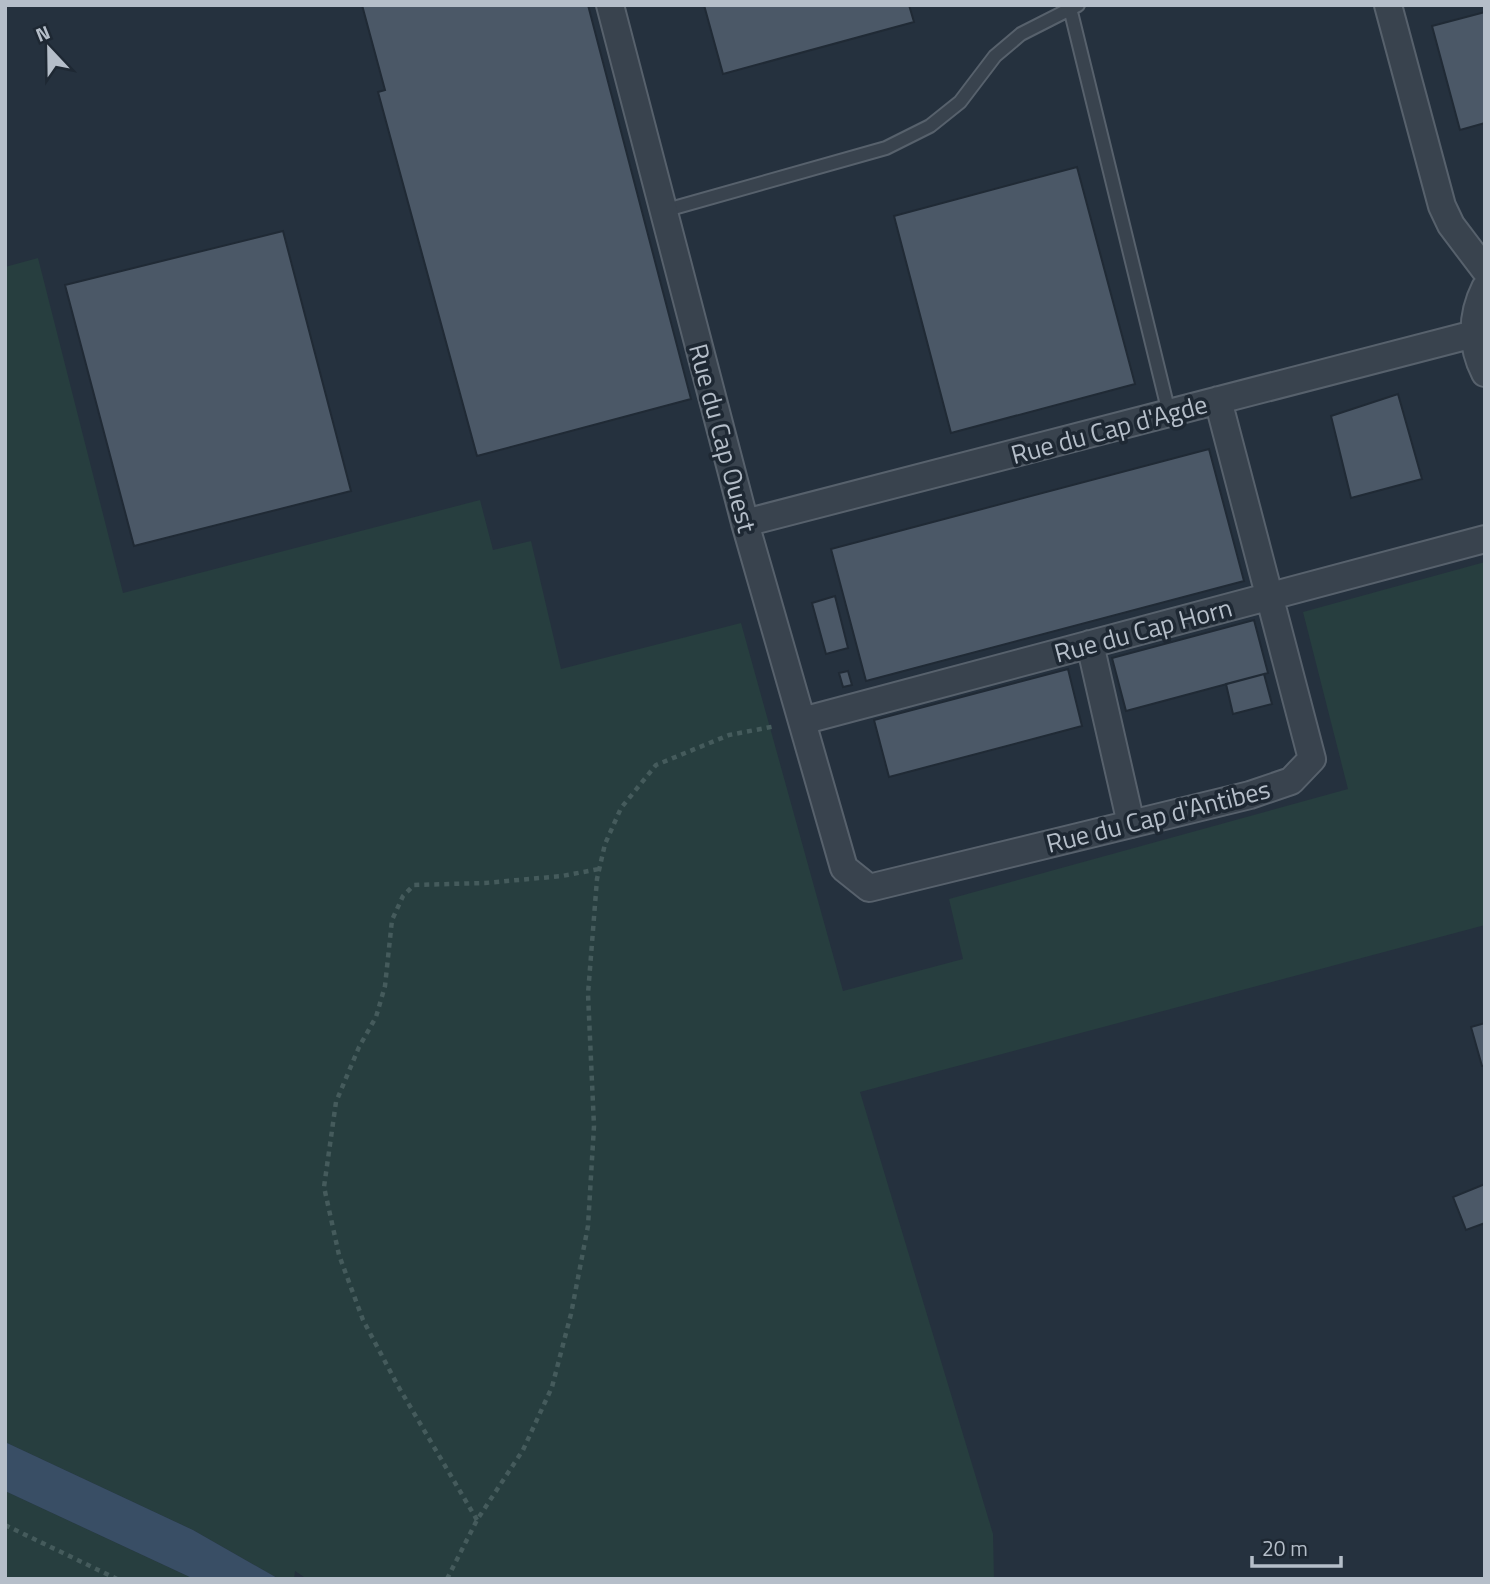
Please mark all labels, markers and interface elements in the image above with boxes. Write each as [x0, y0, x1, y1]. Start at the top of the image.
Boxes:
north arrow [14, 14, 84, 84]
text: N [31, 17, 54, 49]
street label: Rue du Cap Ouest [679, 339, 767, 537]
street label: Rue du Cap d'Agde [1006, 384, 1212, 474]
street label: Rue du Cap Horn [1050, 588, 1236, 672]
street label: Rue du Cap d'Antibes [1042, 769, 1274, 863]
scale bar [1252, 1524, 1341, 1568]
text: 20 m [1262, 1532, 1308, 1564]

